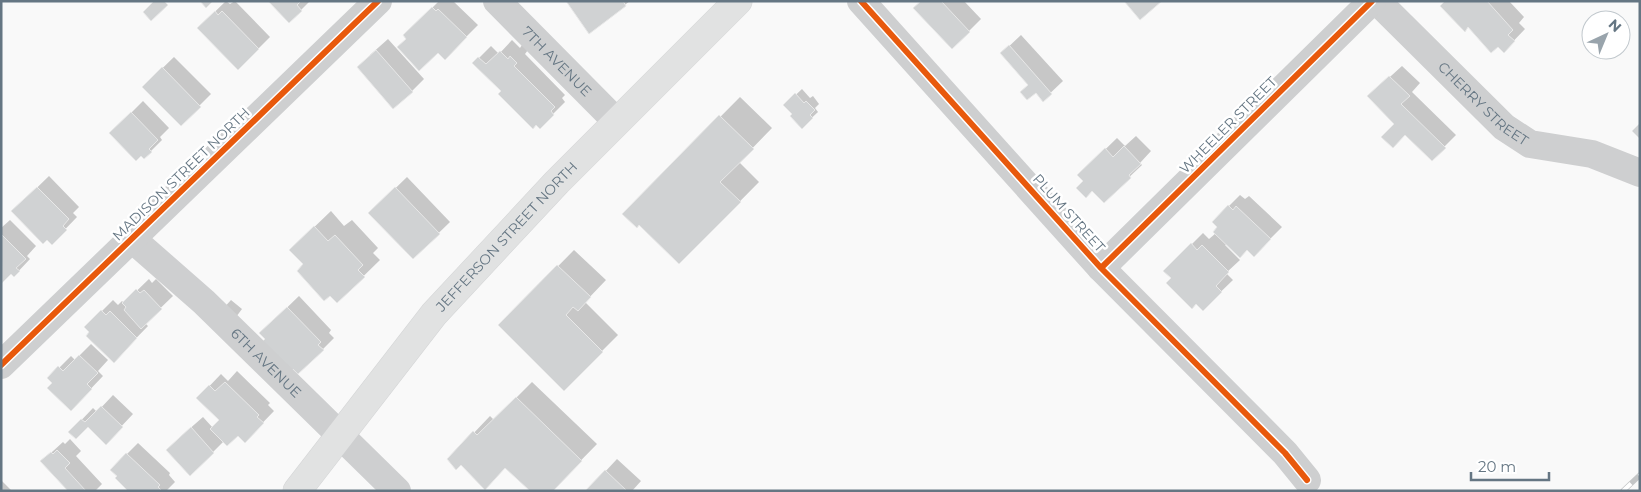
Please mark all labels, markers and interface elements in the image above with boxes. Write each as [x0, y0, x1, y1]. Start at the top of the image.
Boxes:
north arrow [1581, 10, 1631, 60]
text: N [1605, 15, 1625, 36]
street label: 7TH AVENUE [518, 22, 596, 100]
street label: CHERRY STREET [1434, 58, 1532, 150]
street label: WHEELER STREET [1176, 73, 1280, 177]
street label: MADISON STREET NORTH [108, 104, 254, 244]
street label: JEFFERSON STREET NORTH [431, 158, 581, 316]
street label: PLUM STREET [1029, 170, 1109, 256]
street label: 6TH AVENUE [227, 324, 305, 401]
scale bar [1471, 450, 1548, 482]
text: 20 m [1478, 457, 1516, 476]

